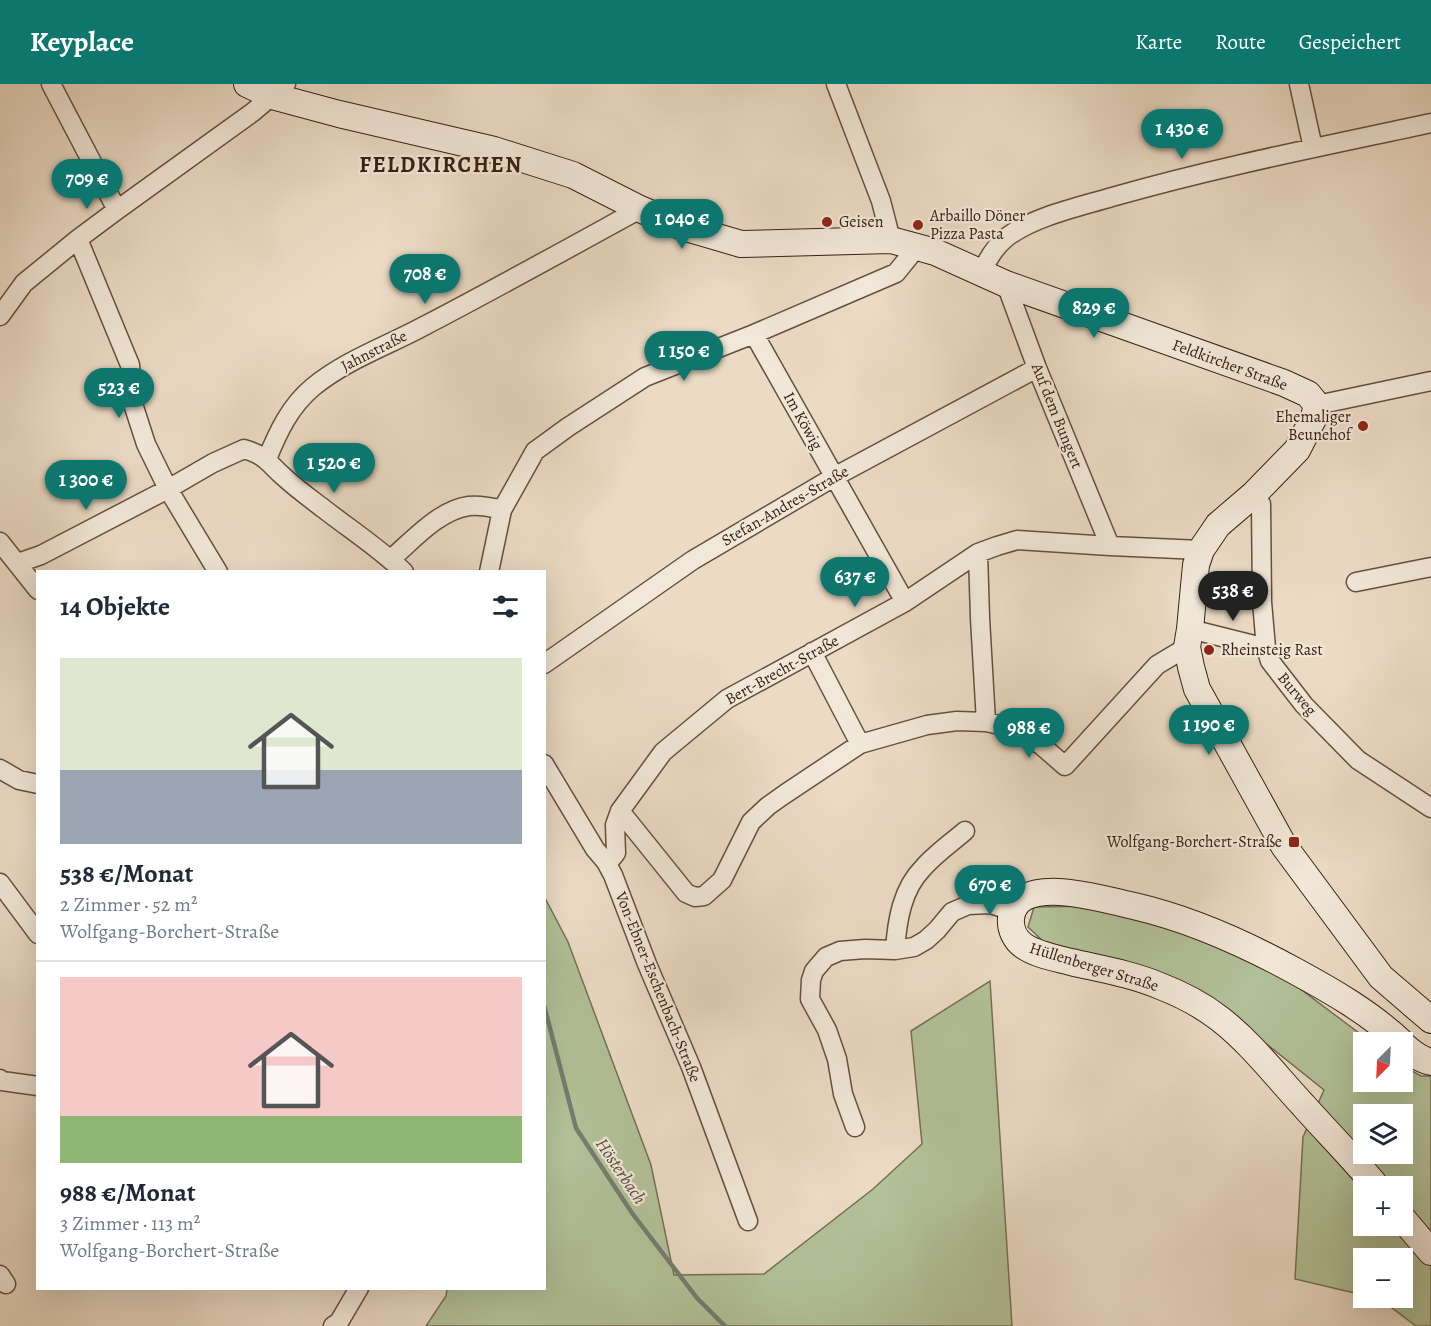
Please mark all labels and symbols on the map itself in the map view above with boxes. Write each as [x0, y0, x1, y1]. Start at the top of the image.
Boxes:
pin: 1 430 € [1127, 109, 1237, 160]
district label: FELDKIRCHEN [359, 150, 523, 180]
pin: 709 € [45, 159, 129, 210]
pin: 1 040 € [627, 199, 737, 250]
place label: Arbaillo Döner Pizza Pasta [929, 205, 1025, 245]
place label: Geisen [839, 211, 884, 233]
marker: Geisen [820, 215, 834, 229]
marker: Arbaillo Döner Pizza Pasta [911, 218, 925, 232]
pin: 708 € [383, 254, 467, 305]
pin: 829 € [1052, 288, 1136, 339]
street label: Jahnstraße [337, 325, 411, 377]
pin: 1 150 € [629, 331, 739, 382]
street label: Feldkircher Straße [1169, 334, 1291, 396]
street label: Auf dem Bungert [1025, 359, 1088, 472]
pin: 523 € [77, 368, 161, 419]
street label: Im Köwig [778, 388, 828, 454]
place label: Ehemaliger Beunehof [1275, 406, 1354, 446]
marker: Ehemaliger Beunehof [1356, 419, 1370, 433]
pin: 1 520 € [279, 443, 389, 494]
pin: 1 300 € [31, 460, 141, 511]
street label: Stefan-Andres-Straße [717, 461, 853, 551]
pin: 637 € [813, 557, 897, 608]
pin: 538 € [1191, 571, 1275, 622]
street label: Bert-Brecht-Straße [721, 630, 843, 710]
place label: Rheinsteig Rast [1221, 639, 1323, 661]
marker: Rheinsteig Rast [1202, 643, 1216, 657]
street label: Burweg [1272, 668, 1322, 720]
pin: 1 190 € [1154, 705, 1264, 756]
pin: 988 € [987, 708, 1071, 759]
place label: Wolfgang-Borchert-Straße [1106, 831, 1282, 853]
marker: Wolfgang-Borchert-Straße [1287, 835, 1301, 849]
pin: 670 € [948, 865, 1032, 916]
street label: Von-Ebner-Eschenbach-Straße [609, 887, 706, 1086]
street label: Hüllenberger Straße [1027, 937, 1161, 997]
north arrow [1353, 1032, 1413, 1092]
water label: Hösterbach [590, 1133, 652, 1209]

